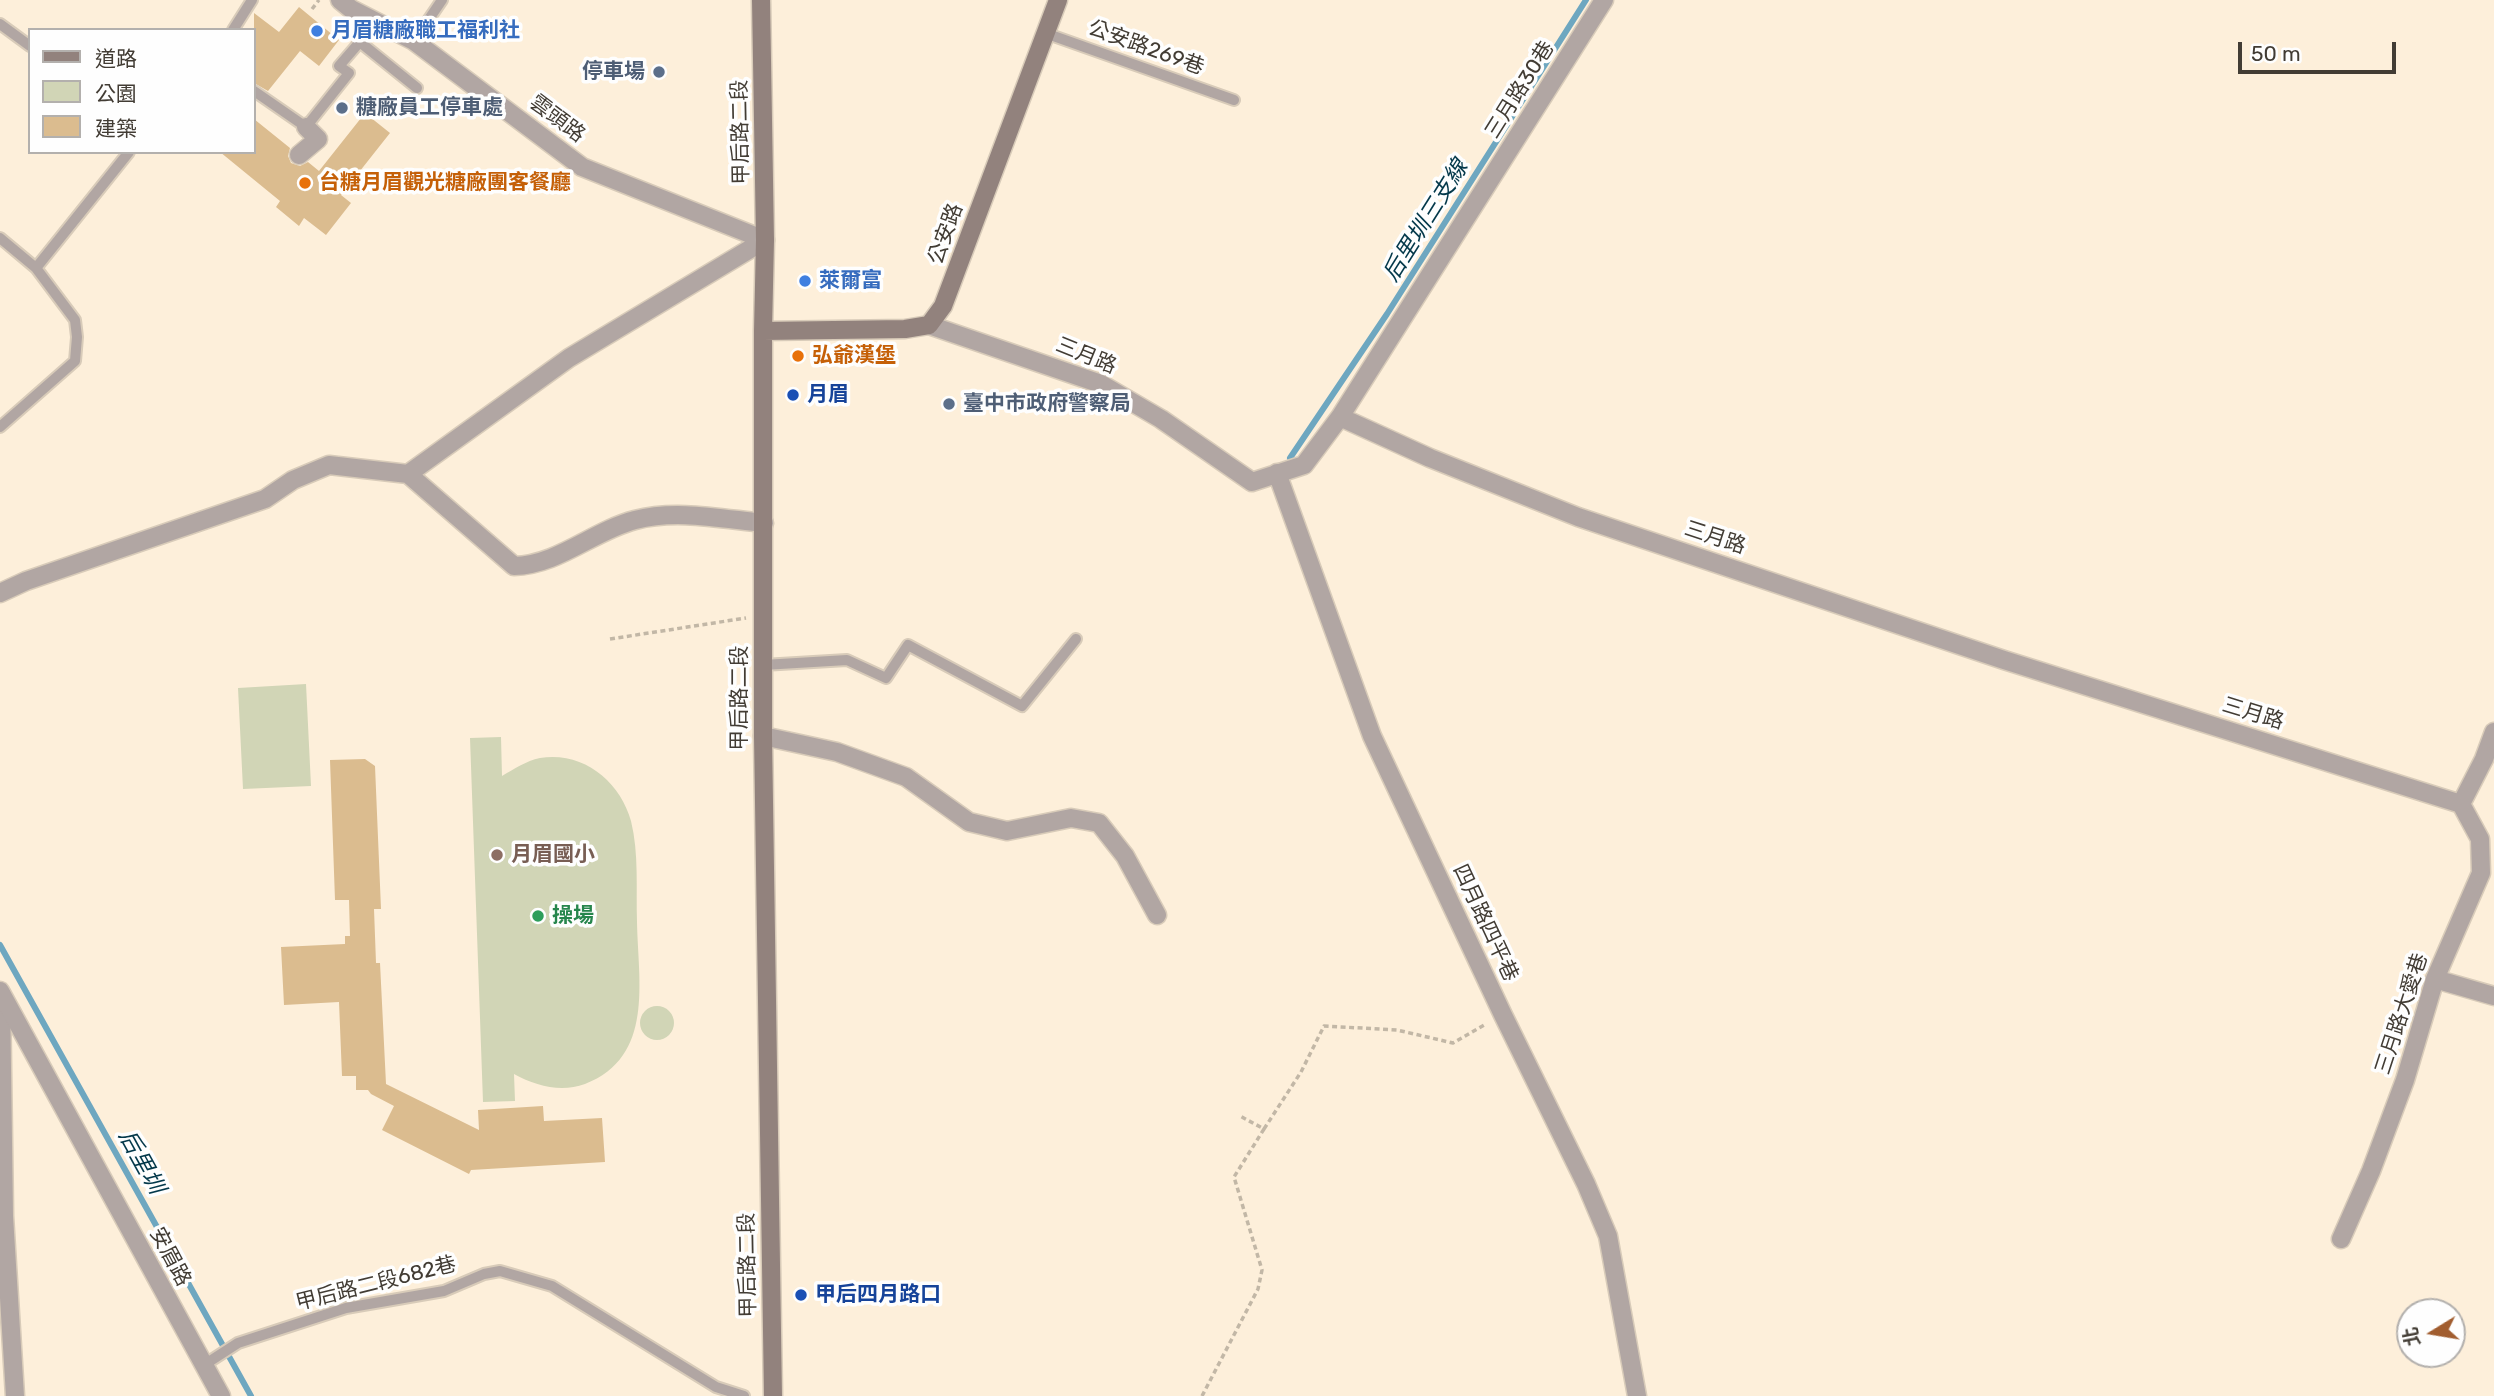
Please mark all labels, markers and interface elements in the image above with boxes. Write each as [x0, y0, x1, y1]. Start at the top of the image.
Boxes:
street label: 公安路269巷 [1085, 15, 1207, 81]
place label: 月眉糖廠職工福利社 [331, 18, 520, 44]
marker: 月眉糖廠職工福利社 [309, 23, 325, 39]
legend [28, 28, 256, 154]
scale bar [2242, 28, 2400, 72]
street label: 三月路30巷 [1480, 37, 1560, 143]
text: 50 m [2251, 41, 2301, 66]
text: 道路 [95, 46, 137, 71]
place label: 停車場 [582, 59, 645, 85]
marker: 停車場 [651, 64, 667, 80]
street label: 甲后路二段 [727, 79, 755, 185]
text: 公園 [95, 81, 137, 106]
street label: 雲頭路 [524, 90, 590, 148]
place label: 糖廠員工停車處 [356, 95, 503, 121]
marker: 糖廠員工停車處 [334, 100, 350, 116]
text: 建築 [95, 116, 137, 141]
water label: 后里圳三支線 [1378, 155, 1474, 287]
place label: 台糖月眉觀光糖廠團客餐廳 [319, 170, 571, 196]
marker: 台糖月眉觀光糖廠團客餐廳 [297, 175, 313, 191]
street label: 公安路 [923, 200, 969, 268]
place label: 萊爾富 [819, 268, 882, 294]
marker: 萊爾富 [797, 273, 813, 289]
street label: 三月路 [1052, 333, 1120, 379]
place label: 弘爺漢堡 [812, 343, 896, 369]
marker: 弘爺漢堡 [790, 348, 806, 364]
place label: 月眉 [807, 382, 849, 408]
marker: 月眉 [785, 387, 801, 403]
place label: 臺中市政府警察局 [963, 391, 1131, 417]
marker: 臺中市政府警察局 [941, 396, 957, 412]
street label: 三月路 [1681, 516, 1749, 560]
street label: 甲后路二段 [727, 646, 753, 750]
street label: 三月路 [2219, 693, 2287, 735]
place label: 月眉國小 [511, 842, 595, 868]
marker: 月眉國小 [489, 847, 505, 863]
street label: 四月路四平巷 [1447, 861, 1523, 985]
place label: 操場 [552, 903, 594, 929]
marker: 操場 [530, 908, 546, 924]
street label: 三月路大愛巷 [2371, 950, 2433, 1078]
water label: 后里圳 [112, 1125, 170, 1199]
street label: 甲后路二段 [734, 1212, 762, 1318]
street label: 安眉路 [144, 1223, 196, 1291]
street label: 甲后路二段682巷 [293, 1252, 459, 1316]
place label: 甲后四月路口 [815, 1282, 941, 1308]
marker: 甲后四月路口 [793, 1287, 809, 1303]
north arrow [2396, 1298, 2466, 1368]
text: 北 [2399, 1325, 2425, 1348]

